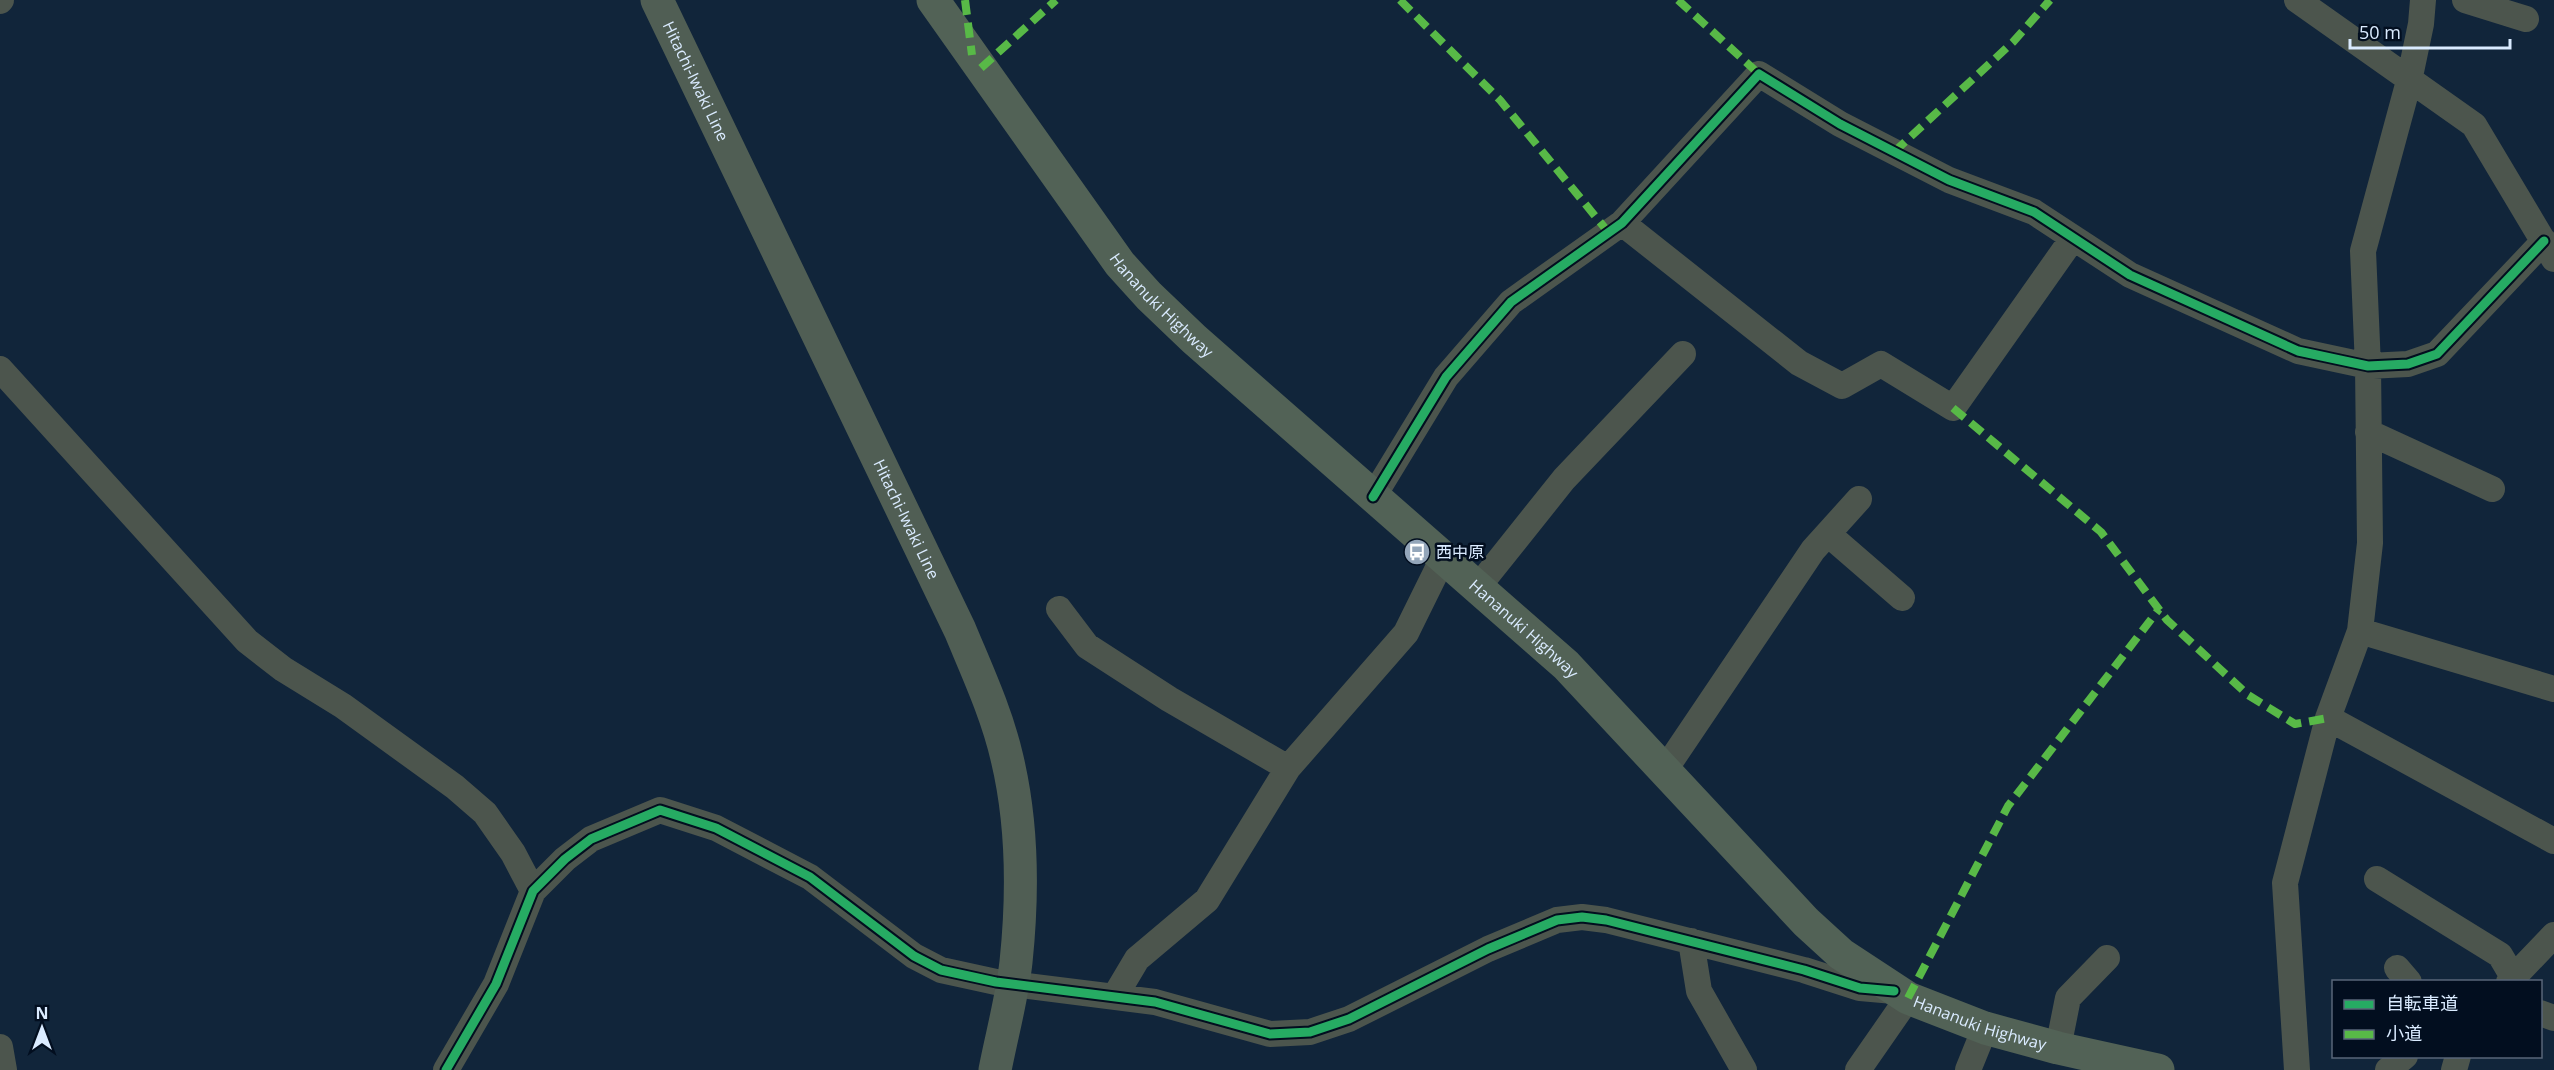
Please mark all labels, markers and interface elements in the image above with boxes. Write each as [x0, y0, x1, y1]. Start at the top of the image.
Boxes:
scale bar [2350, 12, 2510, 50]
street label: Hitachi-Iwaki Line [658, 17, 734, 145]
text: 50 m [2359, 20, 2401, 44]
street label: Hananuki Highway [1105, 249, 1219, 363]
street label: Hitachi-Iwaki Line [868, 455, 945, 583]
bus stop icon: 西中原 [1402, 537, 1432, 567]
place label: 西中原 [1436, 541, 1484, 563]
street label: Hananuki Highway [1465, 574, 1584, 684]
legend [2332, 980, 2542, 1058]
street label: Hananuki Highway [1910, 990, 2050, 1056]
text: 自転車道 [2386, 991, 2458, 1015]
north arrow [12, 998, 72, 1058]
text: N [35, 1002, 49, 1024]
text: 小道 [2386, 1021, 2422, 1045]

